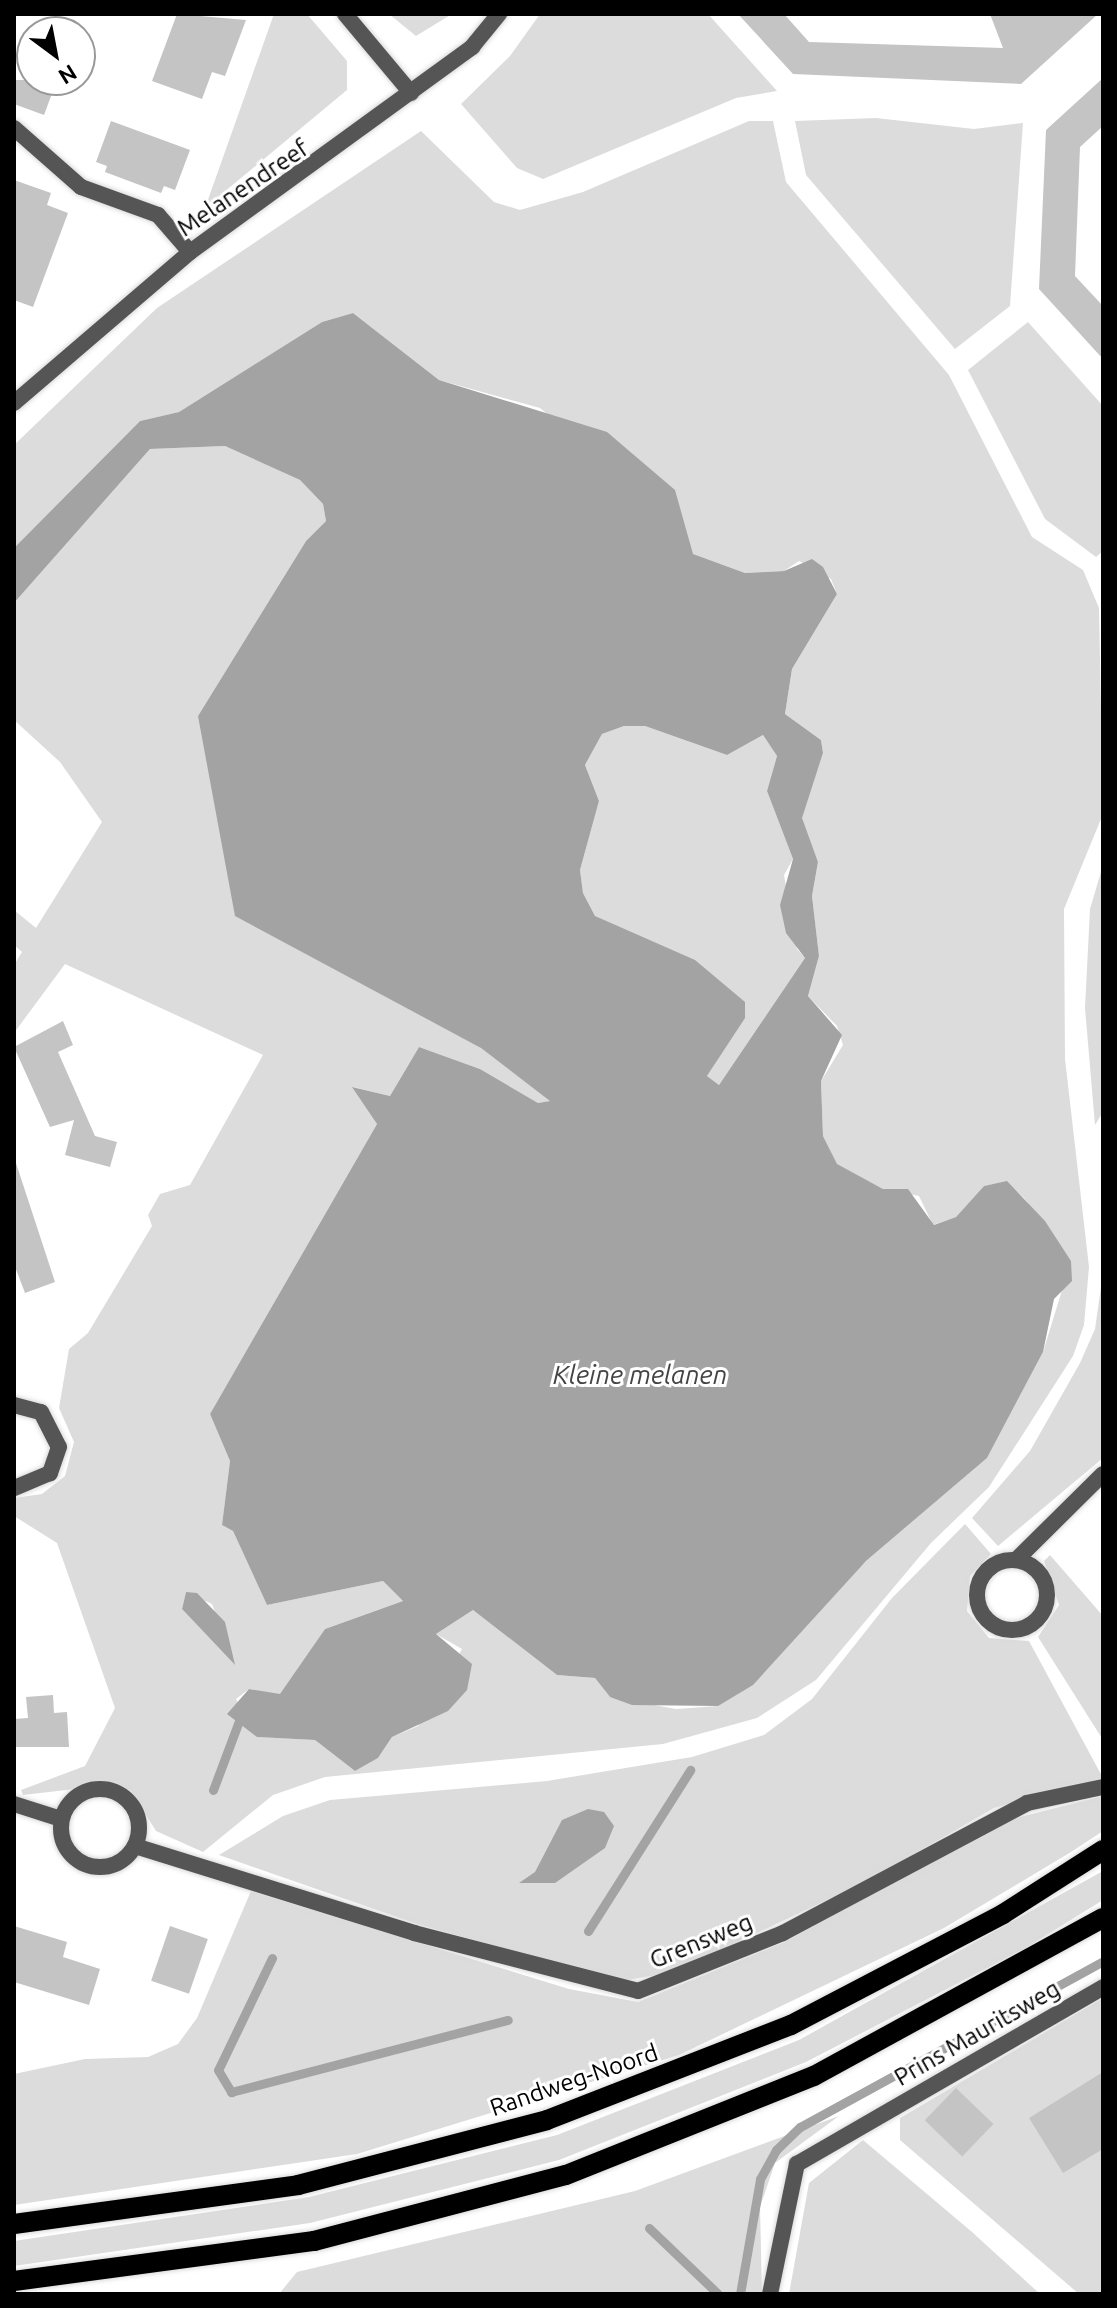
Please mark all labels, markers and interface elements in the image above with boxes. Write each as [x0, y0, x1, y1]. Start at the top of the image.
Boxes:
north arrow [16, 16, 96, 96]
text: N [54, 60, 82, 90]
street label: Melanendreef [172, 134, 314, 242]
water label: Kleine melanen [553, 1359, 727, 1391]
street label: Grensweg [646, 1907, 756, 1975]
street label: Prins Mauritsweg [889, 1974, 1065, 2092]
street label: Randweg-Noord [486, 2038, 662, 2122]

